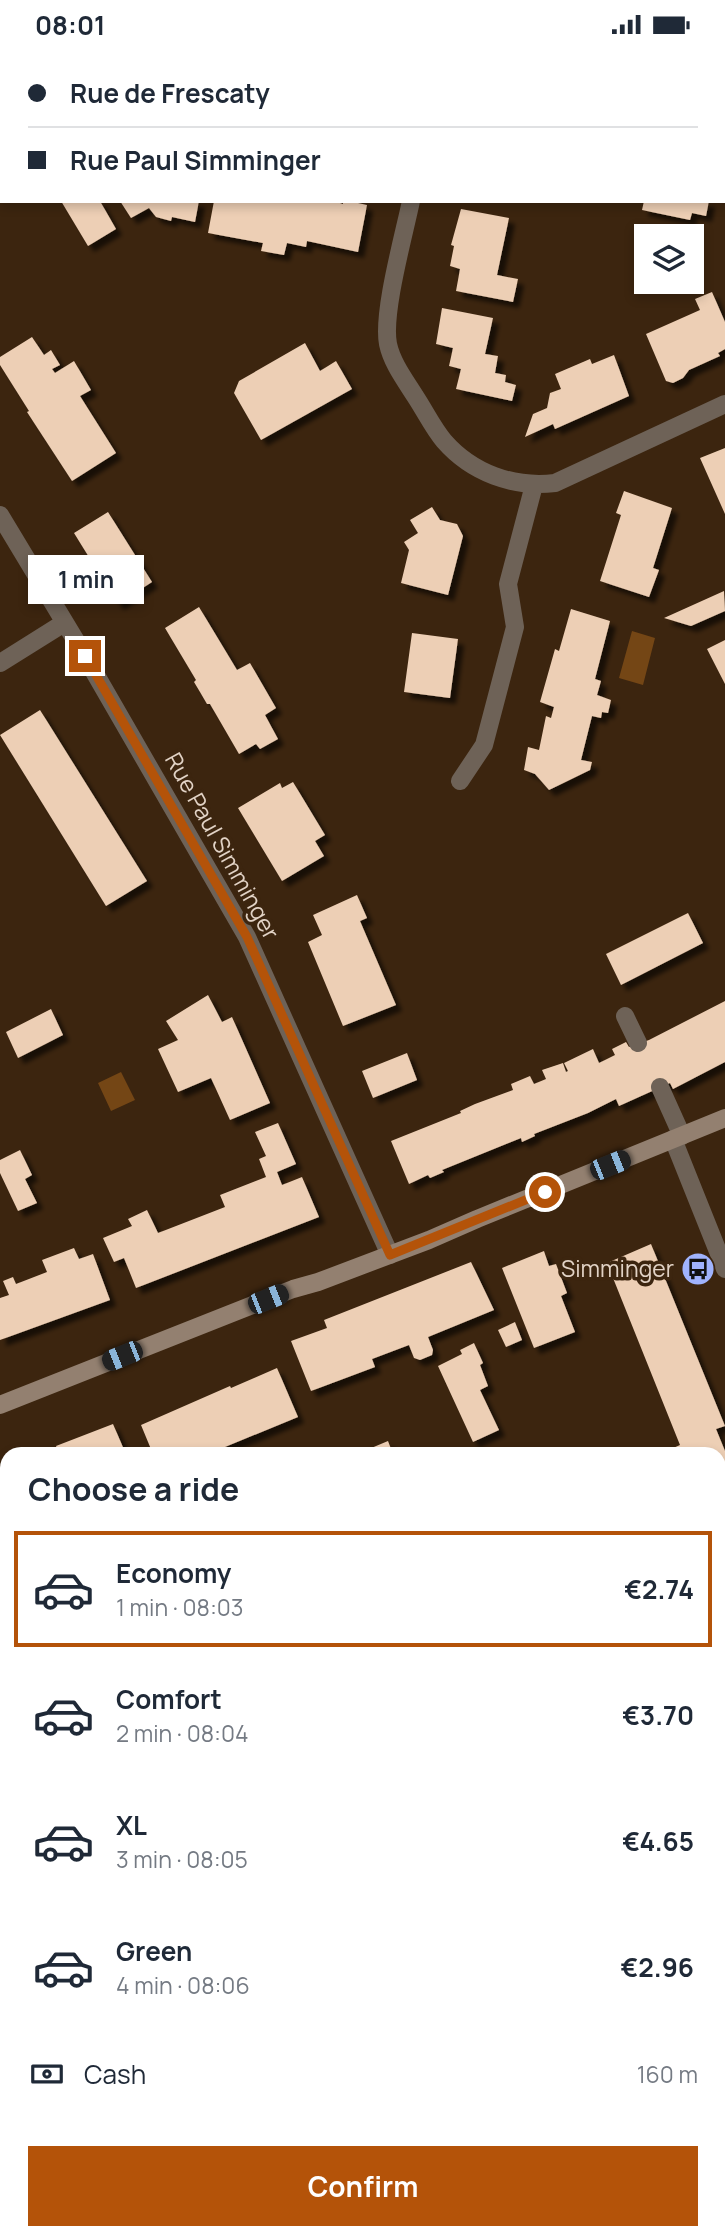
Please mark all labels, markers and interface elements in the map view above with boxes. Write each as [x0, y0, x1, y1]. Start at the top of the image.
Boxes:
text: 08:01 [35, 7, 105, 43]
text: Rue de Frescaty [70, 75, 270, 111]
text: Rue Paul Simminger [70, 142, 321, 178]
map controls [634, 224, 704, 294]
button: layers [634, 224, 704, 294]
callout: 1 min [27, 554, 143, 603]
text: 1 min [58, 563, 114, 595]
route end [69, 640, 101, 672]
street label: Rue Paul Simminger [158, 746, 288, 945]
car [587, 1147, 634, 1183]
route start [529, 1176, 561, 1208]
bus stop icon: Simminger [679, 1250, 717, 1288]
place label: Simminger [561, 1252, 674, 1284]
car [245, 1281, 292, 1317]
car [99, 1338, 146, 1374]
text: Choose a ride [28, 1467, 239, 1511]
text: Economy [116, 1555, 231, 1591]
icon: car [32, 1558, 95, 1621]
text: €2.74 [624, 1571, 694, 1607]
text: 1 min · 08:03 [116, 1591, 244, 1623]
text: Comfort [116, 1681, 222, 1717]
icon: car [32, 1684, 95, 1747]
text: €3.70 [622, 1697, 694, 1733]
text: 2 min · 08:04 [116, 1717, 249, 1749]
text: XL [116, 1807, 147, 1843]
icon: car [32, 1810, 95, 1873]
text: €4.65 [622, 1823, 694, 1859]
text: 3 min · 08:05 [116, 1843, 248, 1875]
text: Green [116, 1933, 192, 1969]
icon: car [32, 1936, 95, 1999]
text: €2.96 [621, 1949, 694, 1985]
text: 4 min · 08:06 [116, 1969, 250, 2001]
icon: cash [28, 2055, 66, 2093]
text: Cash [84, 2056, 146, 2092]
text: 160 m [637, 2058, 698, 2090]
button: Confirm [28, 2146, 698, 2226]

